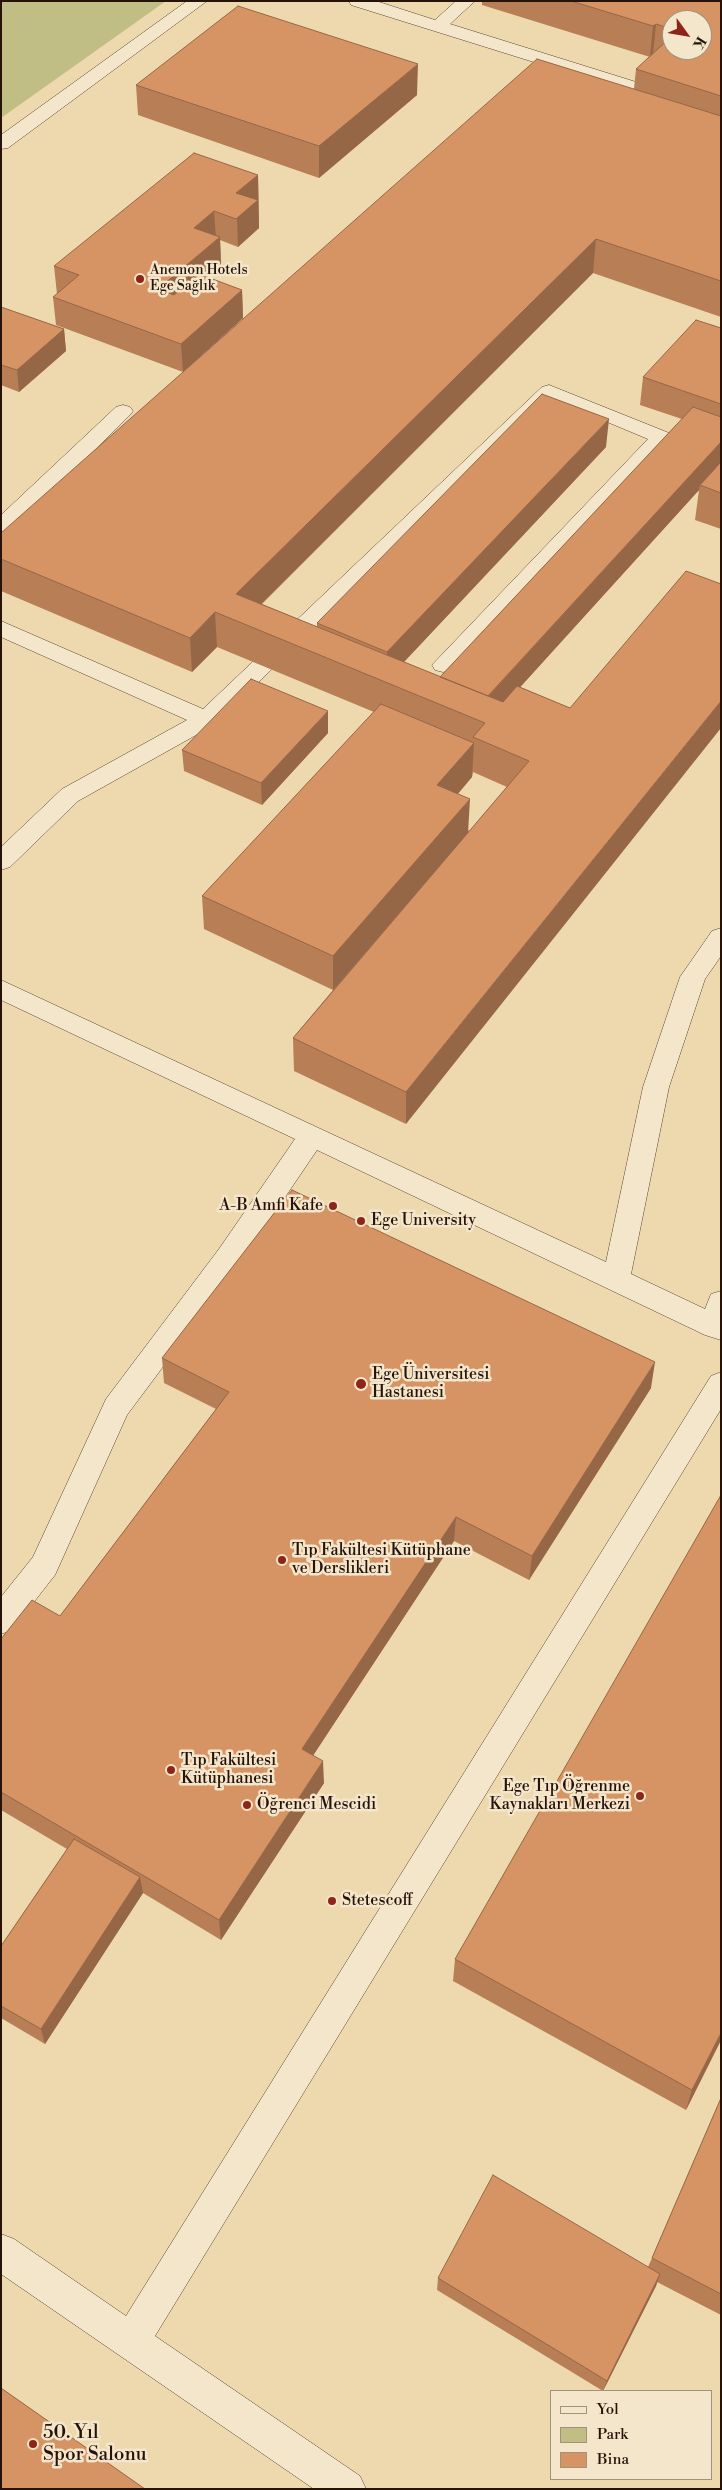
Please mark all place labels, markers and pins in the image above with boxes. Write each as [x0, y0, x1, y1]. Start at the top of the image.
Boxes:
place label: Anemon Hotels Ege Sağlık [150, 263, 248, 296]
marker: Anemon Hotels Ege Sağlık [134, 273, 146, 285]
place label: A-B Amfi Kafe [219, 1196, 323, 1216]
marker: A-B Amfi Kafe [327, 1200, 339, 1212]
place label: Ege University [371, 1211, 476, 1231]
marker: Ege University [355, 1215, 367, 1227]
place label: Ege Üniversitesi Hastanesi [372, 1365, 489, 1403]
marker: Ege Üniversitesi Hastanesi [354, 1377, 368, 1391]
place label: Tıp Fakültesi Kütüphane ve Derslikleri [292, 1541, 471, 1579]
marker: Tıp Fakültesi Kütüphane ve Derslikleri [276, 1554, 288, 1566]
place label: Tıp Fakültesi Kütüphanesi [181, 1751, 276, 1789]
marker: Tıp Fakültesi Kütüphanesi [165, 1764, 177, 1776]
place label: Ege Tıp Öğrenme Kaynakları Merkezi [489, 1777, 630, 1815]
marker: Ege Tıp Öğrenme Kaynakları Merkezi [634, 1790, 646, 1802]
place label: Öğrenci Mescidi [257, 1795, 376, 1815]
marker: Öğrenci Mescidi [241, 1799, 253, 1811]
place label: Stetescoff [342, 1891, 413, 1911]
marker: Stetescoff [326, 1895, 338, 1907]
place label: 50. Yıl Spor Salonu [43, 2422, 147, 2466]
marker: 50. Yıl Spor Salonu [27, 2438, 39, 2450]

